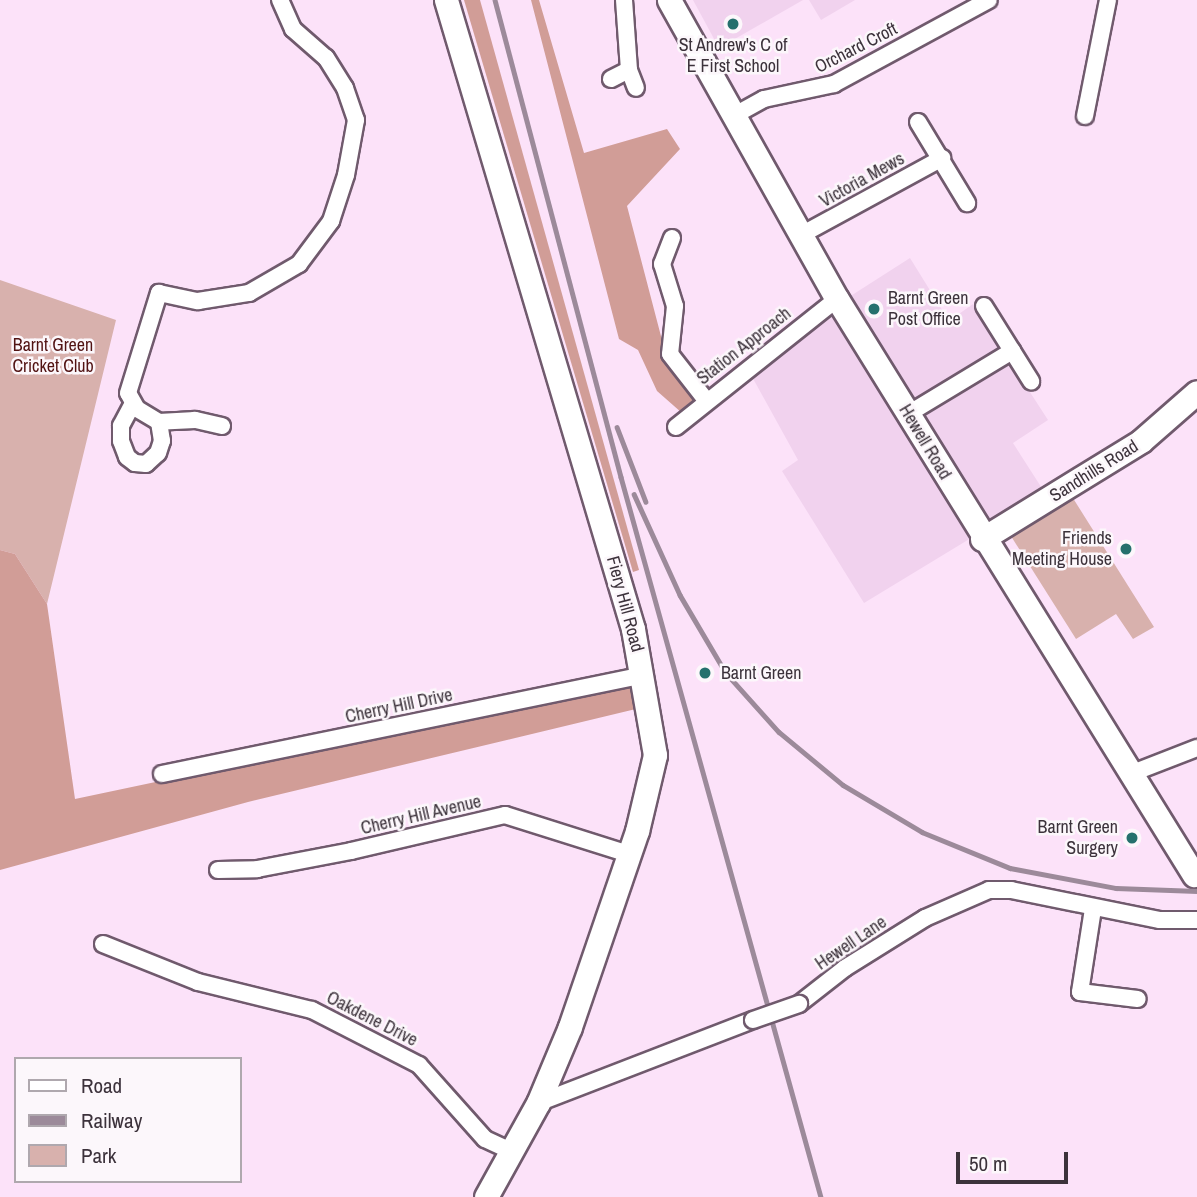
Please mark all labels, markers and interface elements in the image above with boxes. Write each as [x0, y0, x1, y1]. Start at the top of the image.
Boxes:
marker: St Andrew's C of E First School [725, 16, 741, 32]
street label: Orchard Croft [811, 18, 901, 78]
place label: St Andrew's C of E First School [678, 35, 788, 78]
street label: Victoria Mews [816, 148, 908, 212]
place label: Barnt Green Post Office [888, 288, 968, 330]
marker: Barnt Green Post Office [866, 301, 882, 317]
street label: Station Approach [692, 302, 796, 390]
park label: Barnt Green Cricket Club [12, 335, 94, 378]
street label: Hewell Road [894, 401, 956, 483]
street label: Sandhills Road [1046, 435, 1142, 507]
place label: Friends Meeting House [1012, 528, 1112, 570]
marker: Friends Meeting House [1118, 541, 1134, 557]
street label: Fiery Hill Road [602, 554, 648, 654]
place label: Barnt Green [721, 662, 801, 684]
marker: Barnt Green [695, 663, 715, 683]
street label: Cherry Hill Drive [343, 684, 455, 728]
street label: Cherry Hill Avenue [358, 791, 484, 839]
place label: Barnt Green Surgery [1038, 817, 1118, 860]
marker: Barnt Green Surgery [1124, 830, 1140, 846]
street label: Hewell Lane [811, 911, 891, 975]
street label: Oakdene Drive [323, 987, 421, 1051]
legend [14, 1057, 242, 1183]
text: Road [81, 1071, 122, 1100]
text: Railway [81, 1106, 142, 1135]
scale bar [959, 1138, 1071, 1182]
text: Park [81, 1141, 116, 1170]
text: 50 m [969, 1149, 1007, 1178]

